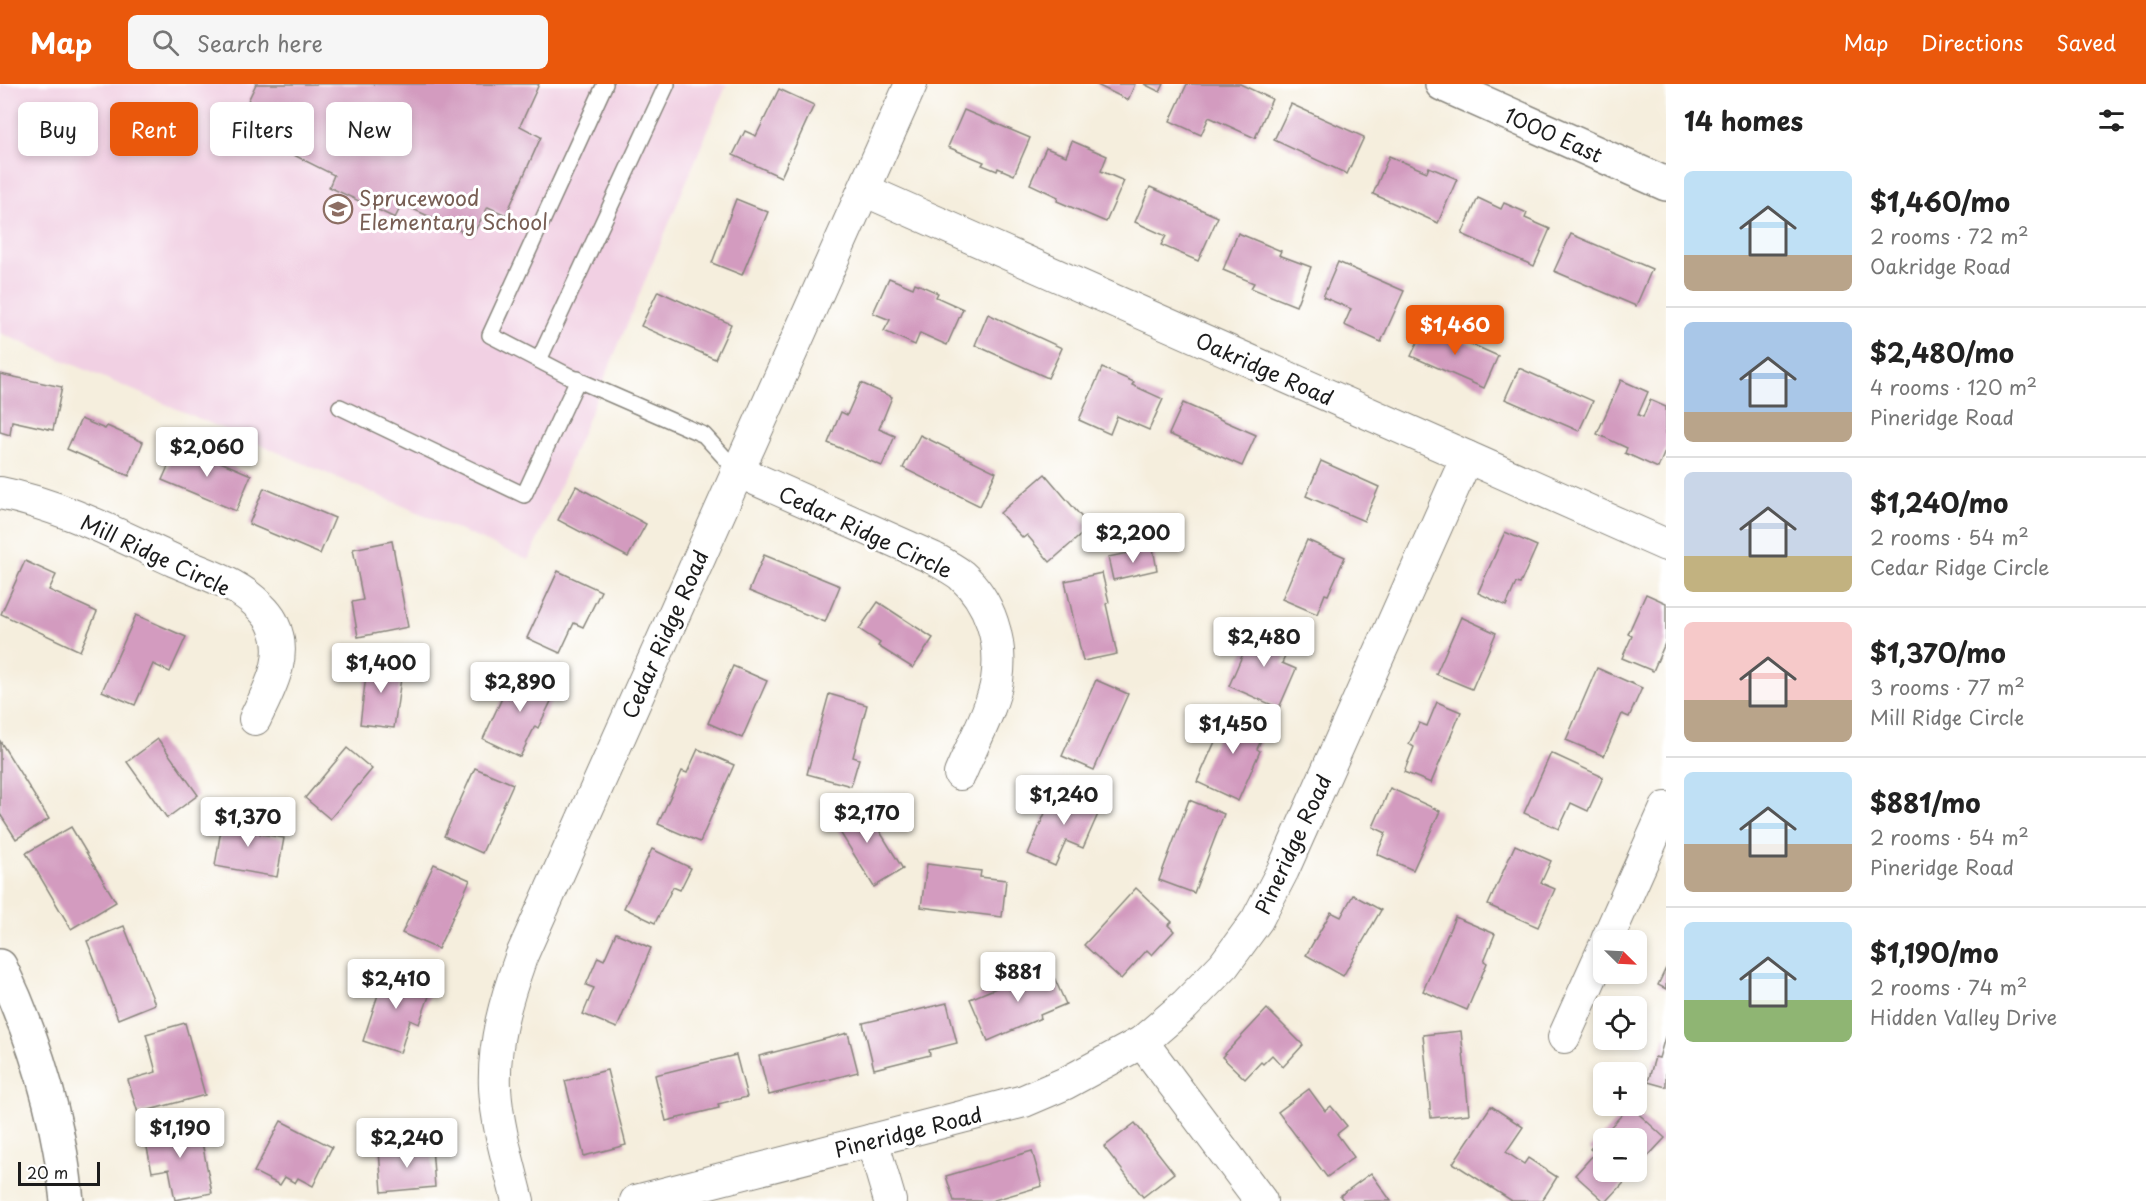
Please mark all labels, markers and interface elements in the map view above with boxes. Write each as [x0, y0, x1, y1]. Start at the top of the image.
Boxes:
search box [128, 15, 548, 69]
text: Map [30, 21, 92, 64]
icon: search [149, 26, 182, 59]
text: Search here [197, 26, 323, 59]
text: Map [1843, 26, 1888, 58]
text: Directions [1921, 26, 2023, 58]
text: Saved [2056, 26, 2116, 58]
street label: 1000 East [1500, 98, 1608, 170]
text: 14 homes [1684, 101, 1803, 140]
chip: Buy [18, 102, 98, 156]
chip: Rent [110, 102, 198, 156]
chip: Filters [210, 102, 314, 156]
chip: New [326, 102, 412, 156]
icon: filters [2095, 104, 2128, 137]
place label: Sprucewood Elementary School [359, 181, 548, 237]
text: $1,460/mo [1870, 182, 2010, 221]
school or university icon: Sprucewood Elementary School [322, 193, 354, 225]
icon: home [1732, 195, 1804, 267]
text: 2 rooms · 72 m² [1870, 221, 2029, 251]
text: Oakridge Road [1870, 251, 2011, 281]
pin: $1,460 [1406, 305, 1504, 356]
text: $1,460 [1420, 309, 1490, 339]
street label: Oakridge Road [1191, 323, 1339, 413]
text: $2,480/mo [1870, 333, 2014, 372]
icon: home [1732, 346, 1804, 418]
text: 4 rooms · 120 m² [1870, 372, 2037, 402]
text: Pineridge Road [1870, 402, 2014, 432]
pin: $2,060 [158, 427, 256, 478]
text: $2,060 [170, 431, 244, 461]
street label: Cedar Ridge Circle [774, 477, 958, 585]
text: $1,240/mo [1870, 483, 2008, 522]
icon: home [1732, 496, 1804, 568]
street label: Mill Ridge Circle [76, 505, 236, 603]
pin: $2,200 [1084, 513, 1182, 564]
text: $2,200 [1096, 517, 1170, 547]
text: 2 rooms · 54 m² [1870, 522, 2029, 552]
street label: Cedar Ridge Road [612, 545, 716, 723]
text: Cedar Ridge Circle [1870, 552, 2050, 582]
pin: $2,480 [1215, 617, 1313, 668]
text: $2,480 [1227, 621, 1301, 651]
text: $1,370/mo [1870, 633, 2006, 672]
pin: $1,400 [332, 643, 430, 694]
icon: home [1732, 646, 1804, 718]
text: $1,400 [346, 647, 416, 677]
pin: $2,890 [471, 662, 569, 713]
text: $2,890 [484, 666, 556, 696]
text: 3 rooms · 77 m² [1870, 672, 2025, 702]
text: Mill Ridge Circle [1870, 702, 2024, 732]
pin: $1,450 [1184, 704, 1282, 755]
text: $1,450 [1199, 708, 1267, 738]
street label: Pineridge Road [1246, 769, 1338, 919]
pin: $1,240 [1015, 775, 1113, 826]
text: $1,240 [1030, 779, 1098, 809]
text: $881/mo [1870, 783, 1981, 822]
pin: $2,170 [818, 793, 916, 844]
icon: home [1732, 796, 1804, 868]
pin: $1,370 [199, 797, 297, 848]
text: $2,170 [834, 797, 900, 827]
text: $1,370 [215, 801, 281, 831]
text: 2 rooms · 54 m² [1870, 822, 2029, 852]
text: Pineridge Road [1870, 852, 2014, 882]
north arrow [1593, 930, 1647, 984]
map controls [1593, 930, 1647, 1182]
text: $1,190/mo [1870, 933, 1998, 972]
icon: home [1732, 946, 1804, 1018]
pin: $881 [982, 952, 1054, 1003]
text: $881 [994, 956, 1042, 986]
pin: $2,410 [347, 959, 445, 1010]
text: $2,410 [362, 963, 430, 993]
text: 2 rooms · 74 m² [1870, 972, 2027, 1002]
button: locate [1593, 996, 1647, 1050]
text: Hidden Valley Drive [1870, 1002, 2057, 1032]
button: + [1593, 1062, 1647, 1116]
street label: Pineridge Road [831, 1097, 985, 1165]
pin: $1,190 [131, 1108, 229, 1159]
text: $1,190 [149, 1112, 211, 1142]
pin: $2,240 [358, 1118, 456, 1169]
text: $2,240 [370, 1122, 444, 1152]
button: − [1593, 1128, 1647, 1182]
scale bar [18, 1159, 100, 1186]
text: 20 m [27, 1160, 68, 1184]

